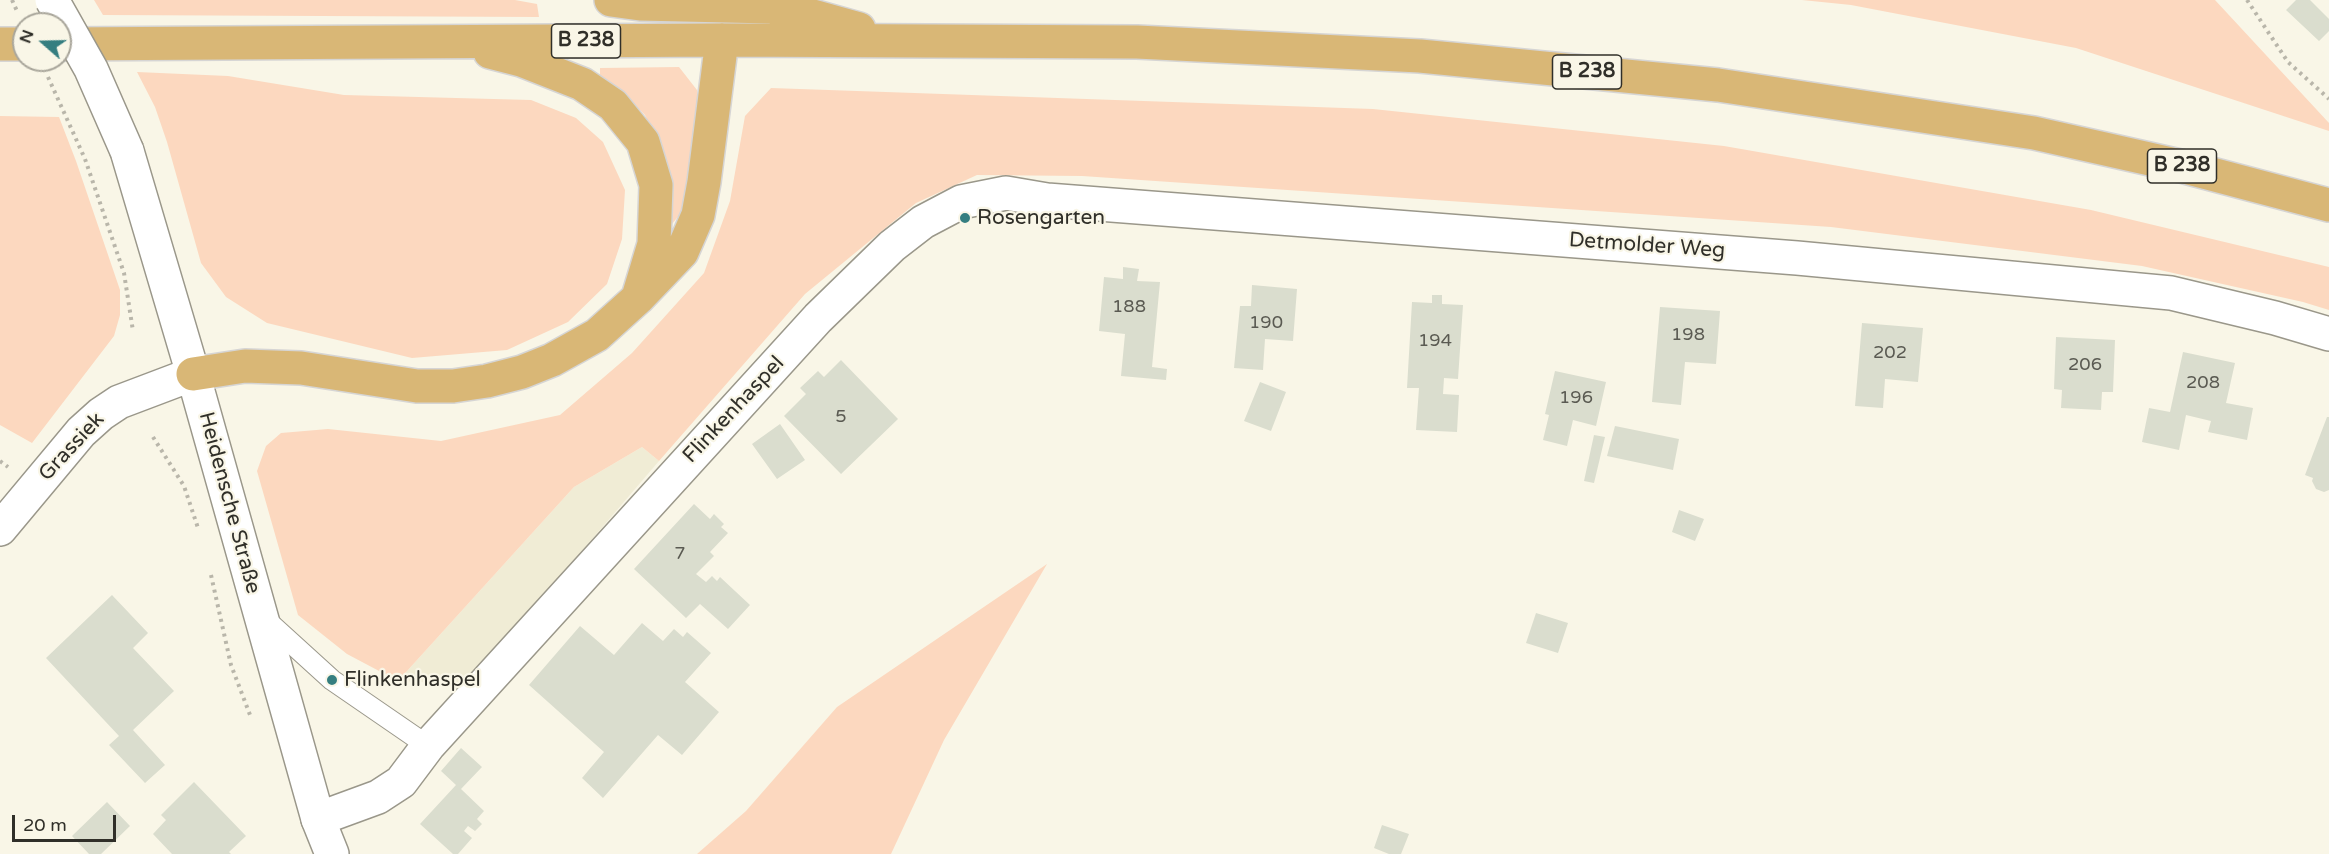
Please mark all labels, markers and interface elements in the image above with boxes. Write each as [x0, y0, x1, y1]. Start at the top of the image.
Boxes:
north arrow [12, 12, 72, 72]
road number: B 238 [552, 24, 620, 58]
text: N [15, 27, 39, 46]
road number: B 238 [1552, 55, 1622, 89]
road number: B 238 [2148, 149, 2216, 183]
place label: Rosengarten [977, 205, 1105, 231]
marker: Rosengarten [958, 211, 972, 225]
street label: Detmolder Weg [1568, 228, 1726, 264]
house number: 188 [1112, 296, 1146, 318]
house number: 190 [1249, 312, 1283, 334]
house number: 198 [1671, 324, 1705, 346]
house number: 194 [1418, 330, 1452, 352]
house number: 202 [1873, 342, 1907, 364]
street label: Flinkenhaspel [678, 351, 790, 469]
house number: 206 [2068, 354, 2102, 376]
house number: 208 [2186, 372, 2220, 394]
house number: 196 [1559, 387, 1593, 409]
house number: 5 [835, 406, 847, 428]
street label: Grassiek [34, 408, 110, 486]
street label: Heidensche Straße [193, 409, 265, 597]
house number: 7 [674, 543, 686, 565]
place label: Flinkenhaspel [344, 667, 481, 693]
marker: Flinkenhaspel [325, 673, 339, 687]
scale bar [15, 803, 118, 841]
text: 20 m [23, 814, 67, 836]

